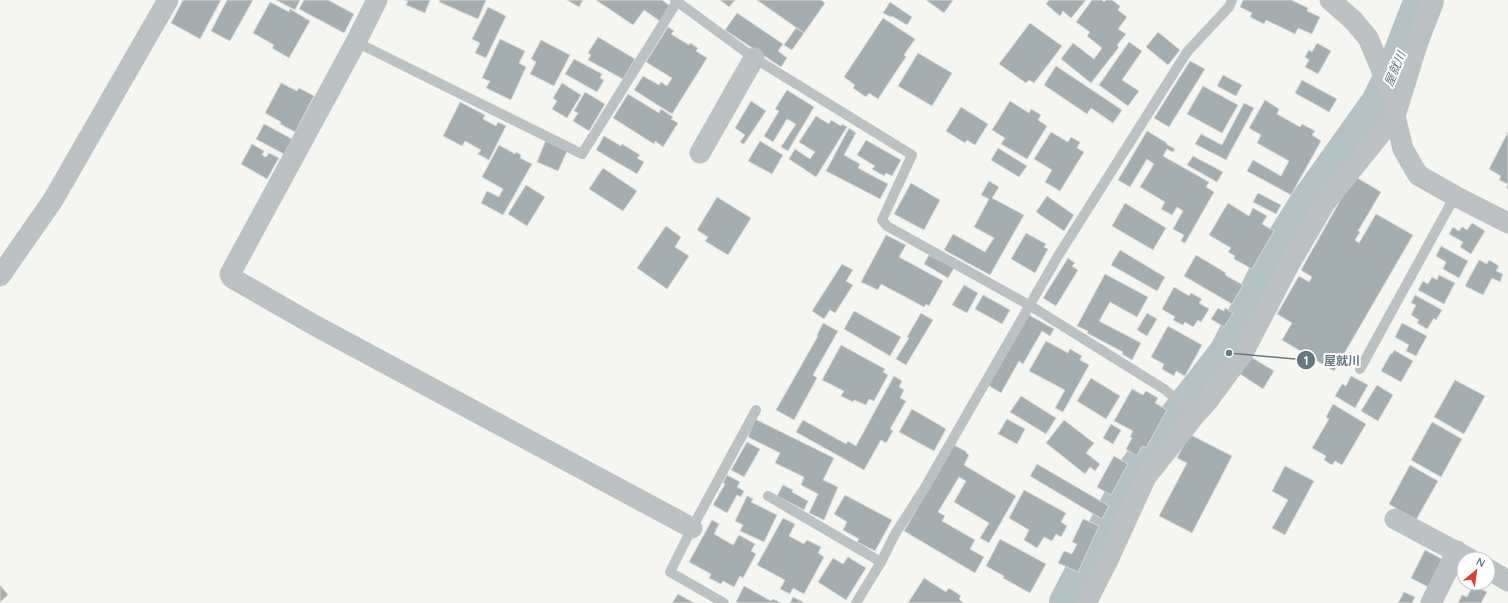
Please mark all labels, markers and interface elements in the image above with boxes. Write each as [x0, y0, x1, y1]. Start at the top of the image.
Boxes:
water label: 屋就川 [1381, 47, 1409, 88]
callout: 屋就川 [1296, 348, 1368, 372]
text: 1 [1304, 353, 1308, 368]
text: 屋就川 [1324, 353, 1360, 368]
north arrow [1456, 551, 1496, 591]
text: N [1474, 554, 1488, 570]

